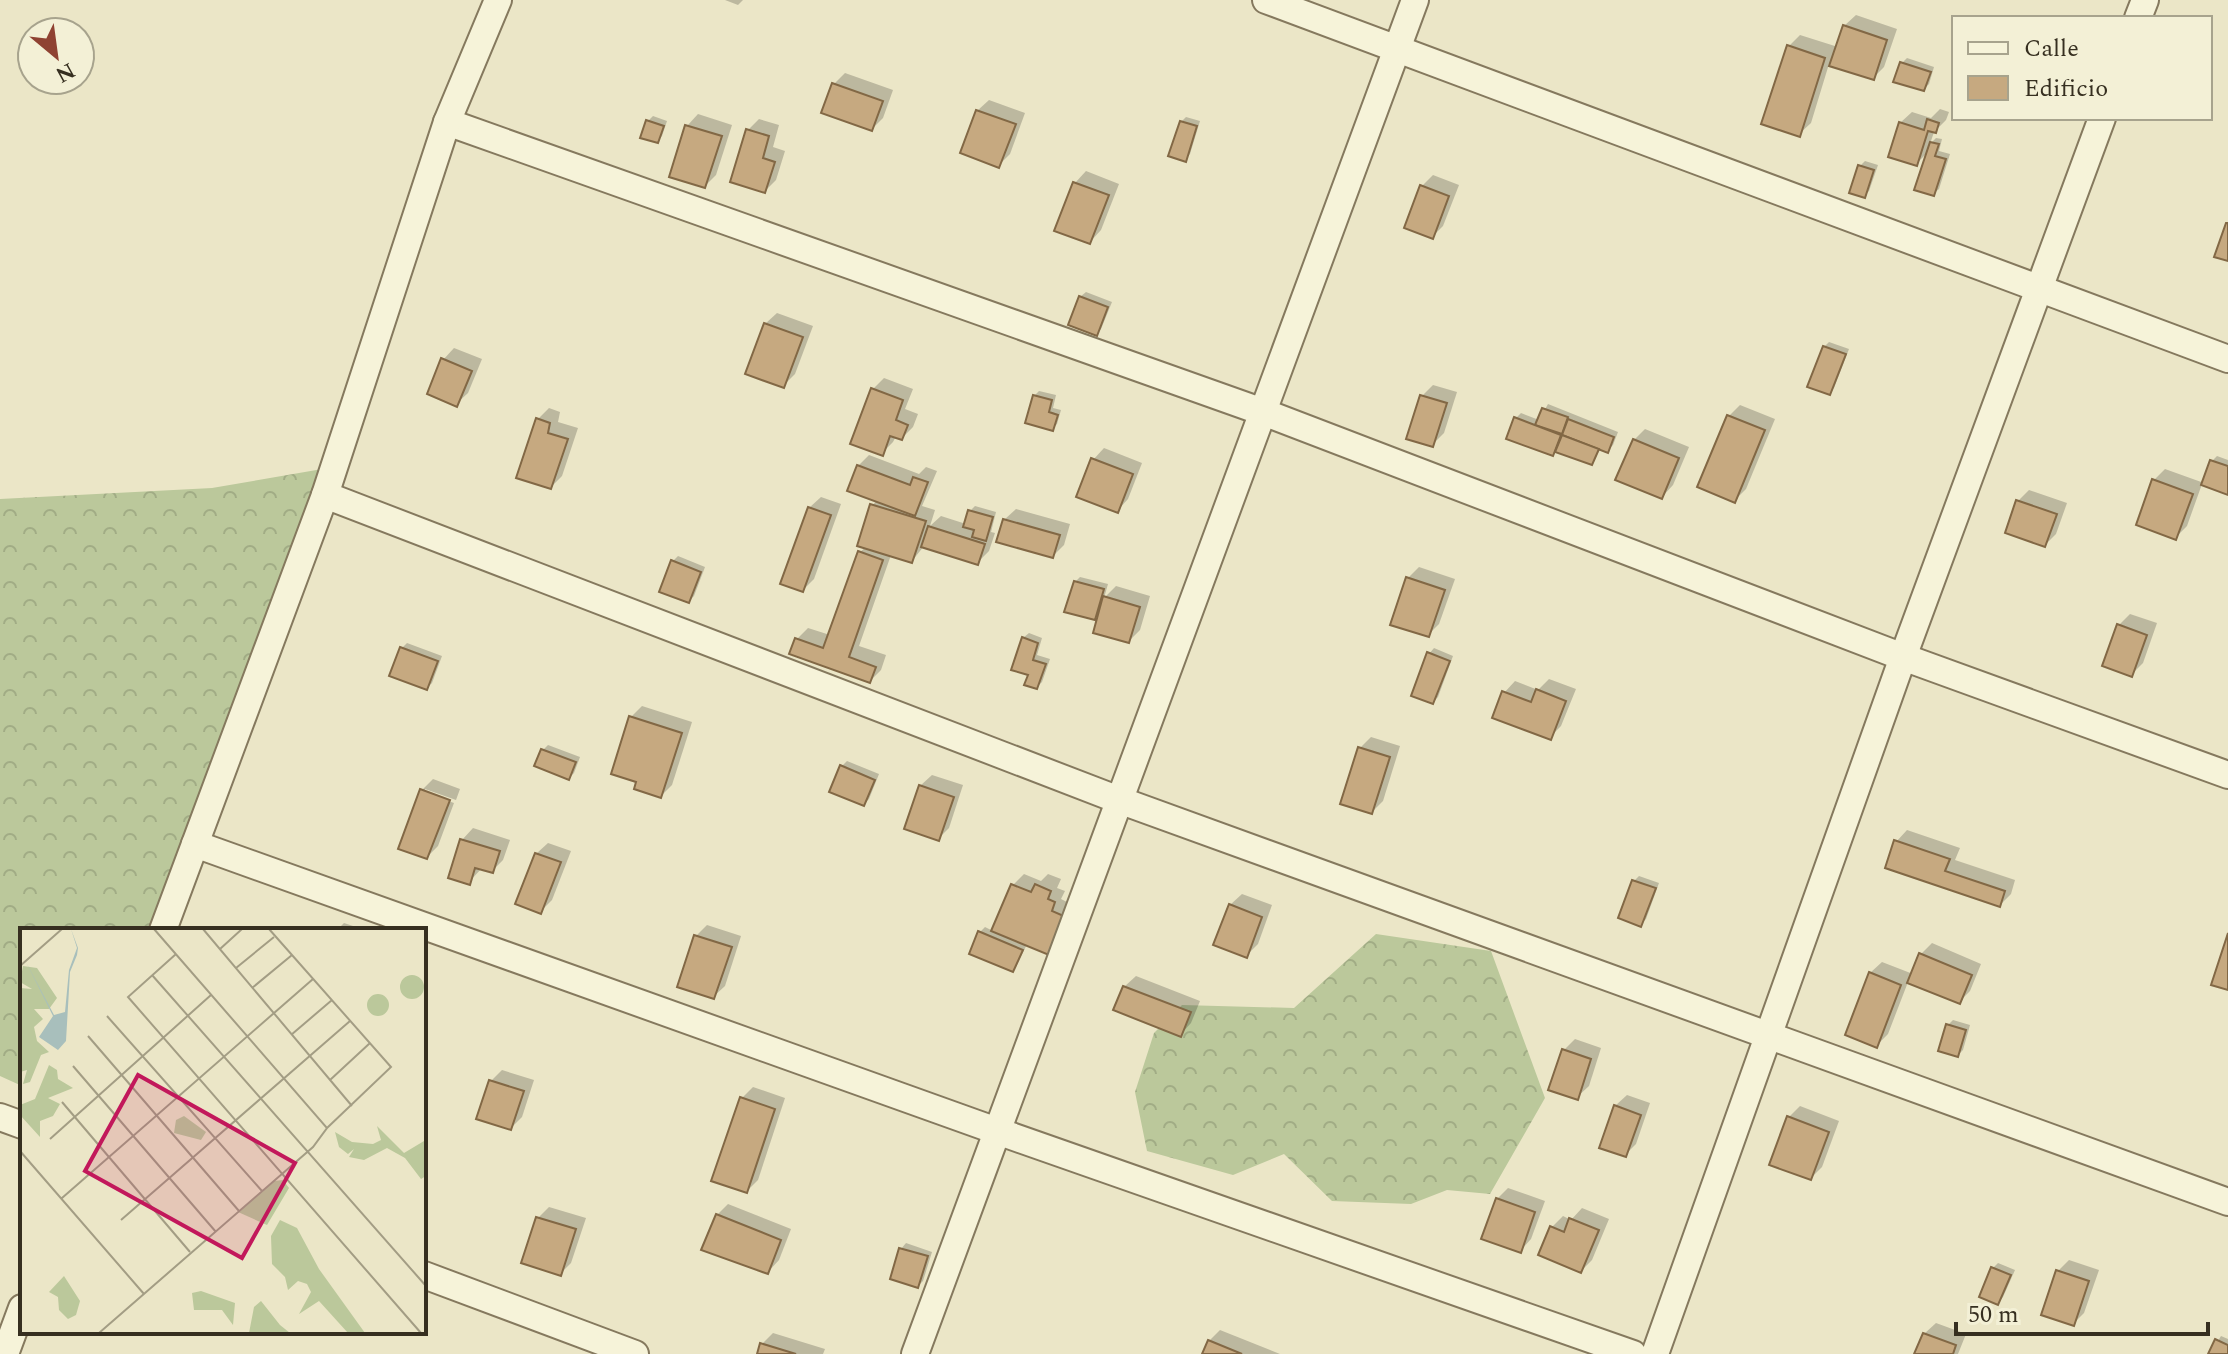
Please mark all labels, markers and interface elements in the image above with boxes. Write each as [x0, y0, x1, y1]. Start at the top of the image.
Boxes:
north arrow [16, 16, 96, 96]
legend [1952, 16, 2212, 120]
text: Calle [2024, 31, 2079, 67]
text: N [49, 53, 81, 91]
text: Edificio [2024, 71, 2108, 107]
inset map [20, 928, 426, 1334]
scale bar [1956, 1286, 2208, 1336]
text: 50 m [1968, 1297, 2019, 1333]

